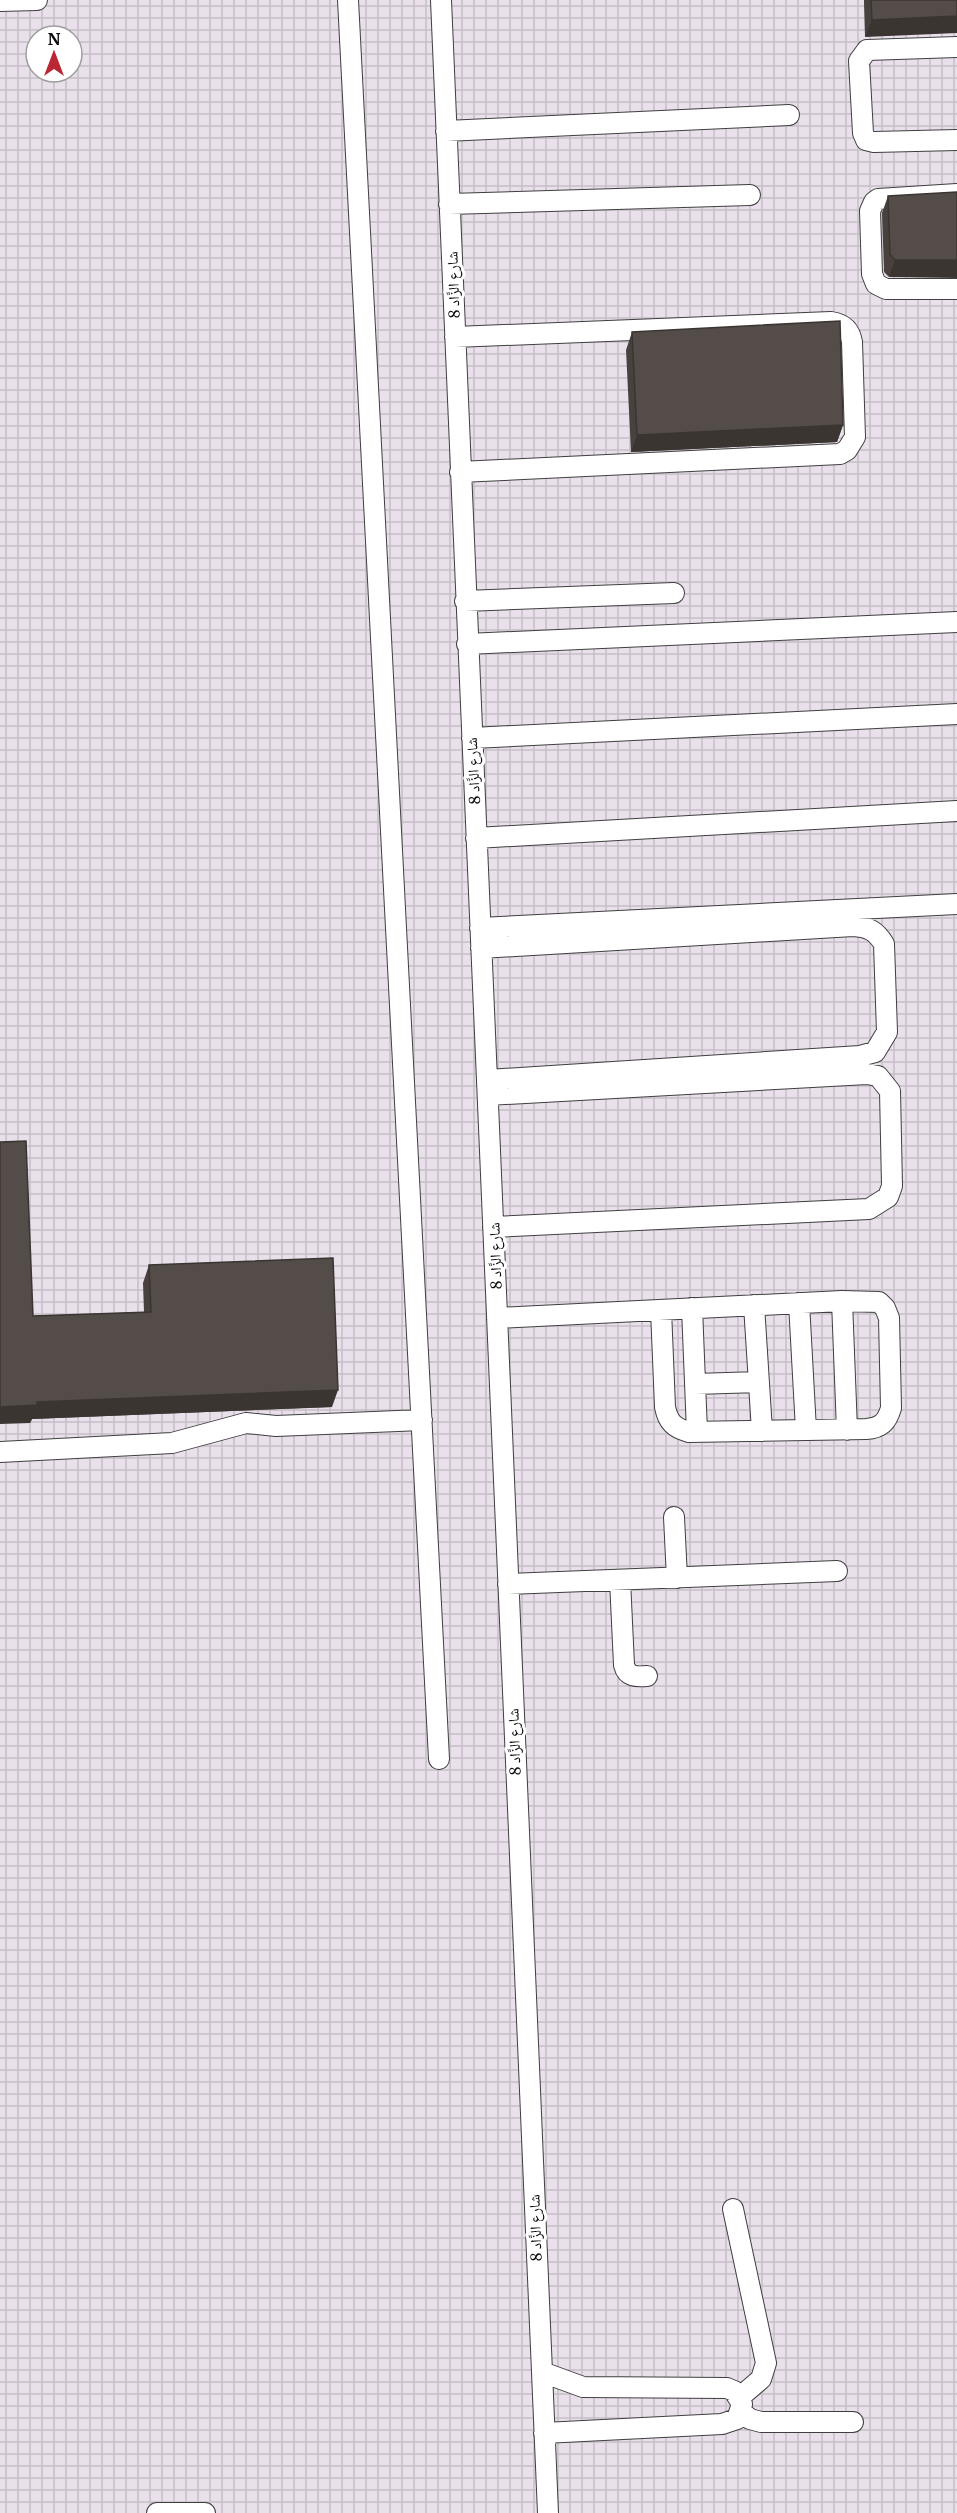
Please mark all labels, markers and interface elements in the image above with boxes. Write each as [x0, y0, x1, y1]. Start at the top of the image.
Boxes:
north arrow [24, 24, 84, 84]
text: N [48, 29, 61, 49]
street label: شارع الزَّاد 8 [442, 251, 465, 319]
street label: شارع الزَّاد 8 [462, 737, 485, 805]
street label: شارع الزَّاد 8 [484, 1222, 507, 1290]
street label: شارع الزَّاد 8 [503, 1708, 526, 1776]
street label: شارع الزَّاد 8 [524, 2194, 547, 2262]

